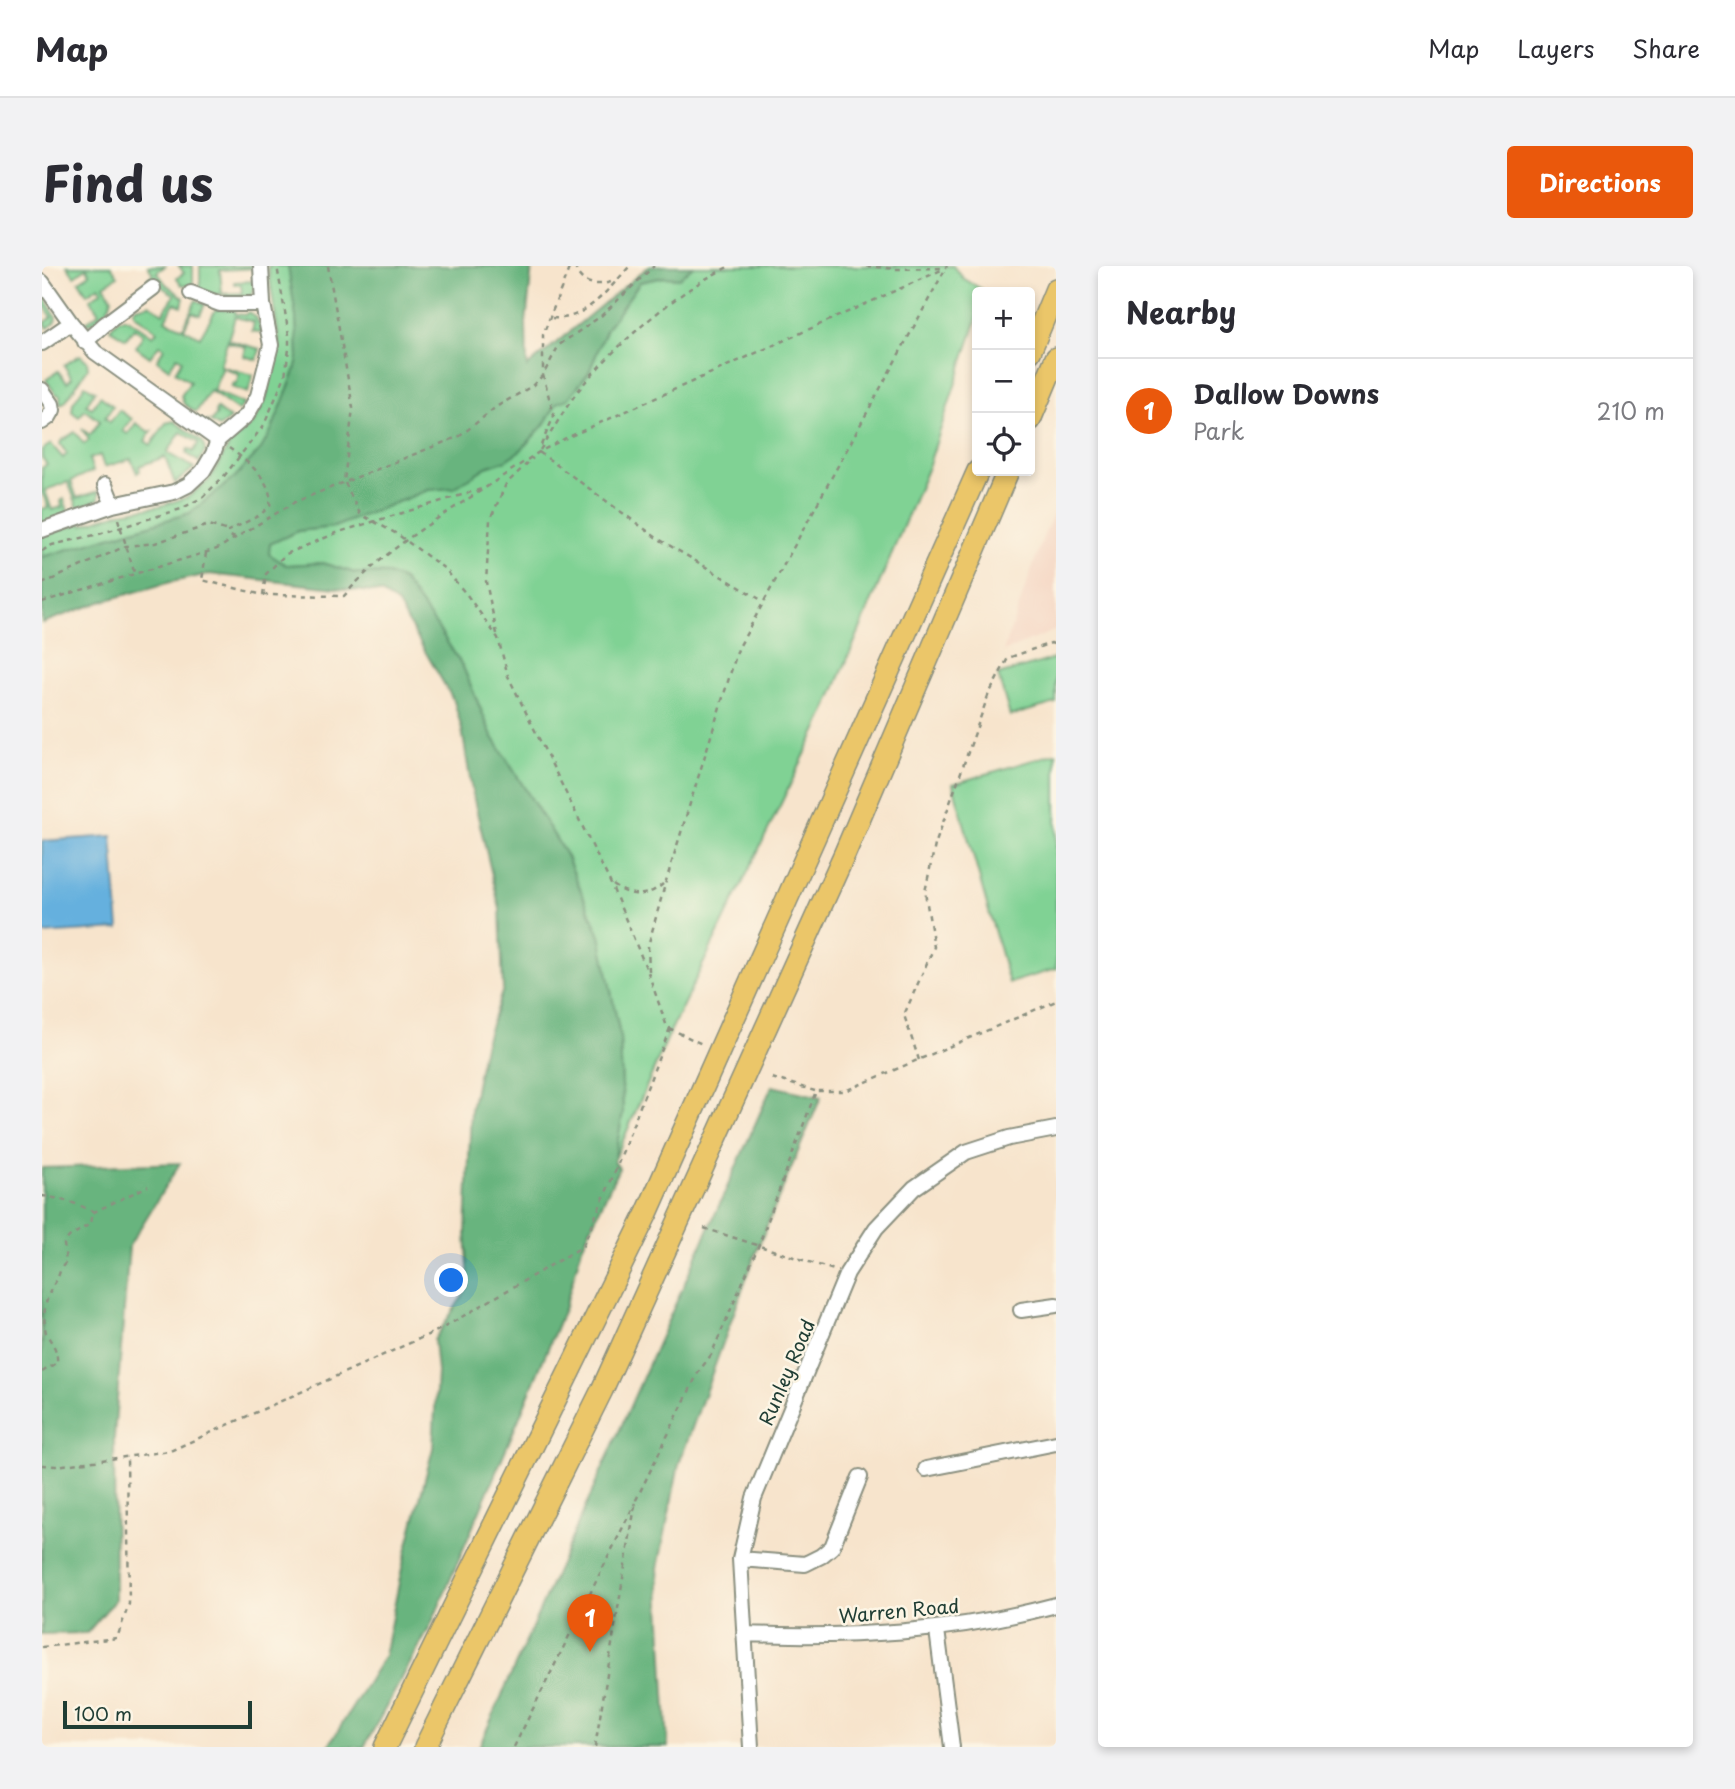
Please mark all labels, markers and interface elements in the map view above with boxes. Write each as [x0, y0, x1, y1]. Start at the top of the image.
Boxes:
text: Map [35, 23, 108, 73]
text: Map [1428, 30, 1479, 66]
text: Layers [1517, 30, 1594, 66]
text: Share [1632, 30, 1700, 66]
text: Find us [42, 145, 213, 219]
button: Directions [1507, 146, 1693, 218]
map controls [972, 287, 1035, 476]
button: + [972, 287, 1035, 350]
text: Nearby [1126, 289, 1236, 334]
button: − [972, 350, 1035, 413]
text: Dallow Downs [1193, 374, 1379, 413]
text: 1 [1144, 393, 1155, 428]
text: 210 m [1597, 393, 1665, 428]
button: locate [972, 413, 1035, 476]
text: Park [1193, 413, 1244, 448]
your location [434, 1263, 468, 1297]
street label: Runley Road [751, 1314, 821, 1430]
street label: Warren Road [838, 1591, 960, 1629]
pin: 1 [567, 1594, 613, 1652]
scale bar [63, 1698, 252, 1730]
text: 100 m [74, 1699, 132, 1727]

